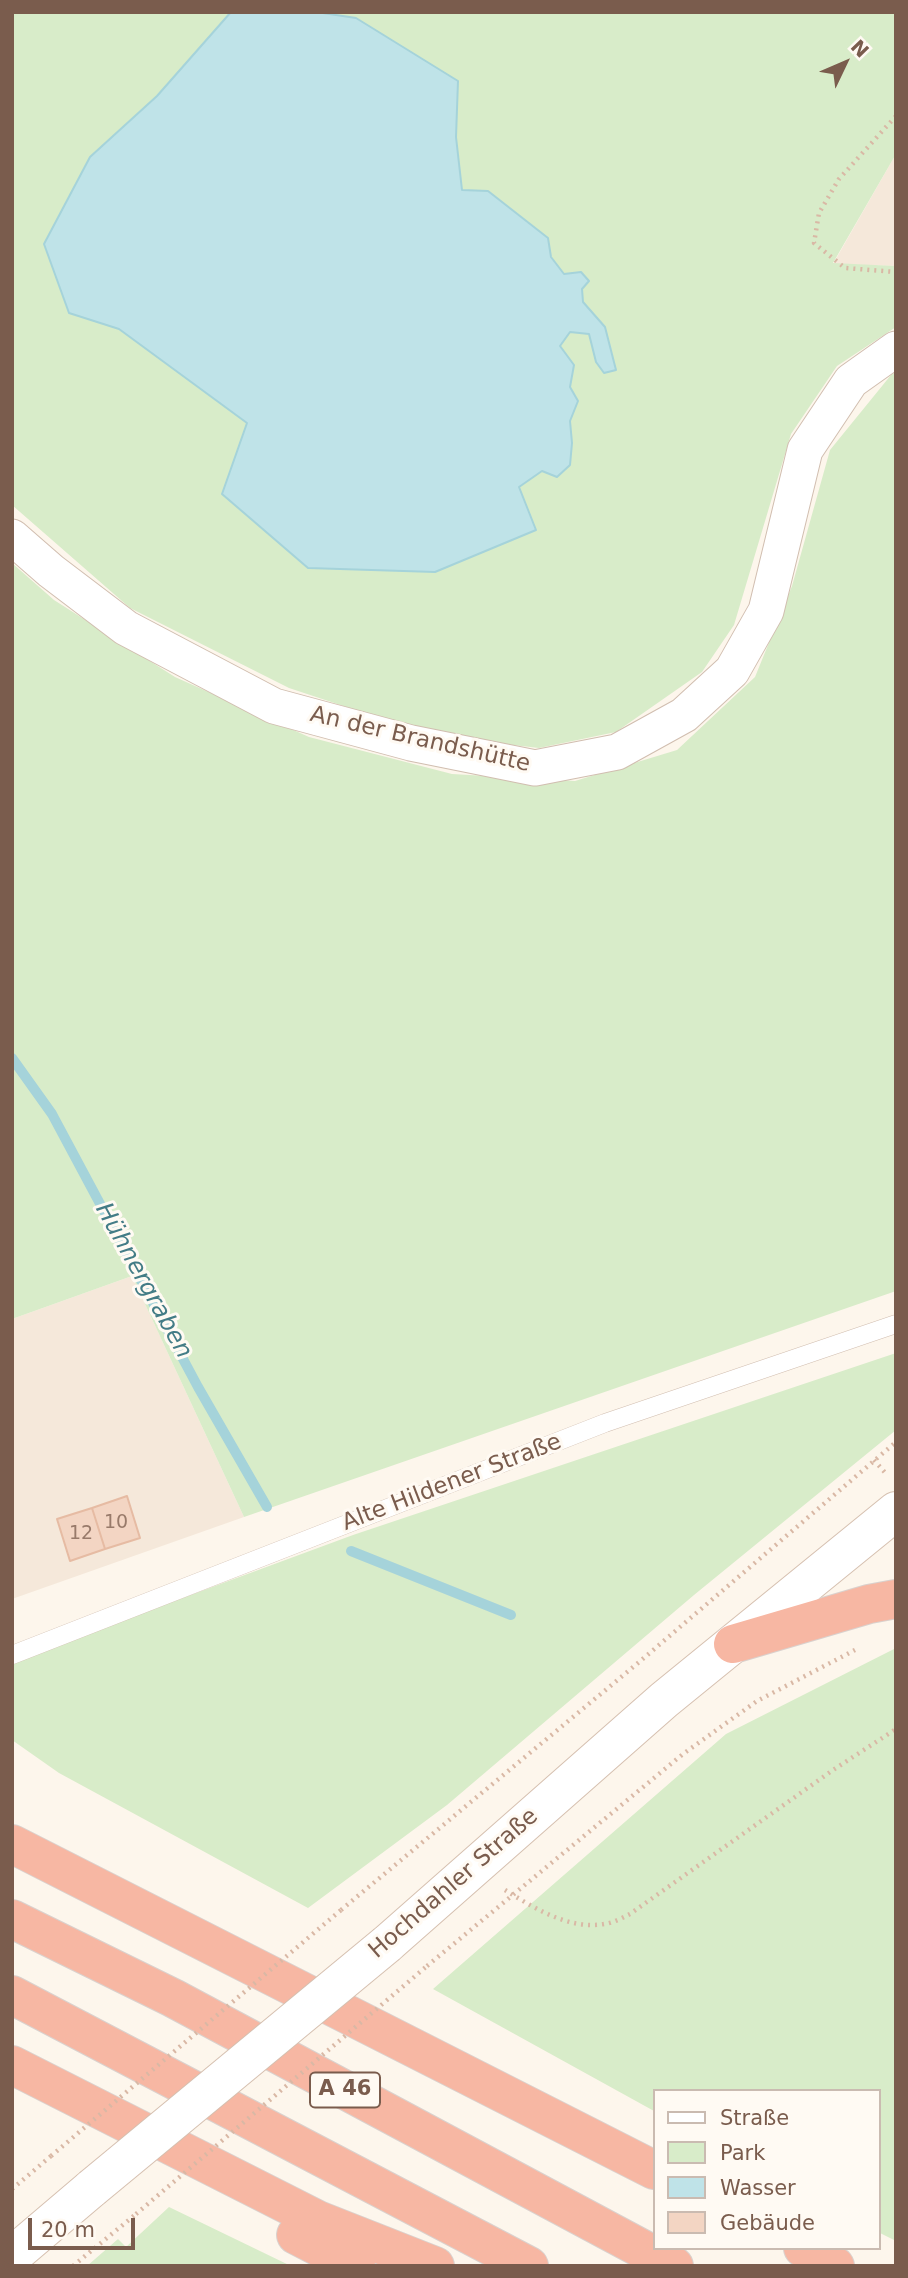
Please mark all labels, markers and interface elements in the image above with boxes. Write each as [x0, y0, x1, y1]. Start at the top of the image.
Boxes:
north arrow [810, 28, 880, 98]
text: N [847, 35, 874, 62]
street label: An der Brandshütte [307, 701, 533, 779]
water label: Hühnergraben [88, 1198, 198, 1364]
street label: Alte Hildener Straße [338, 1428, 566, 1538]
house number: 10 [104, 1512, 128, 1534]
house number: 12 [69, 1523, 93, 1545]
street label: Hochdahler Straße [364, 1803, 544, 1965]
road number: A 46 [310, 2072, 380, 2108]
legend [652, 2089, 880, 2250]
text: Straße [720, 2106, 789, 2130]
text: Park [720, 2141, 765, 2165]
text: Wasser [720, 2176, 796, 2200]
scale bar [32, 2204, 138, 2248]
text: Gebäude [720, 2211, 815, 2235]
text: 20 m [41, 2218, 95, 2242]

